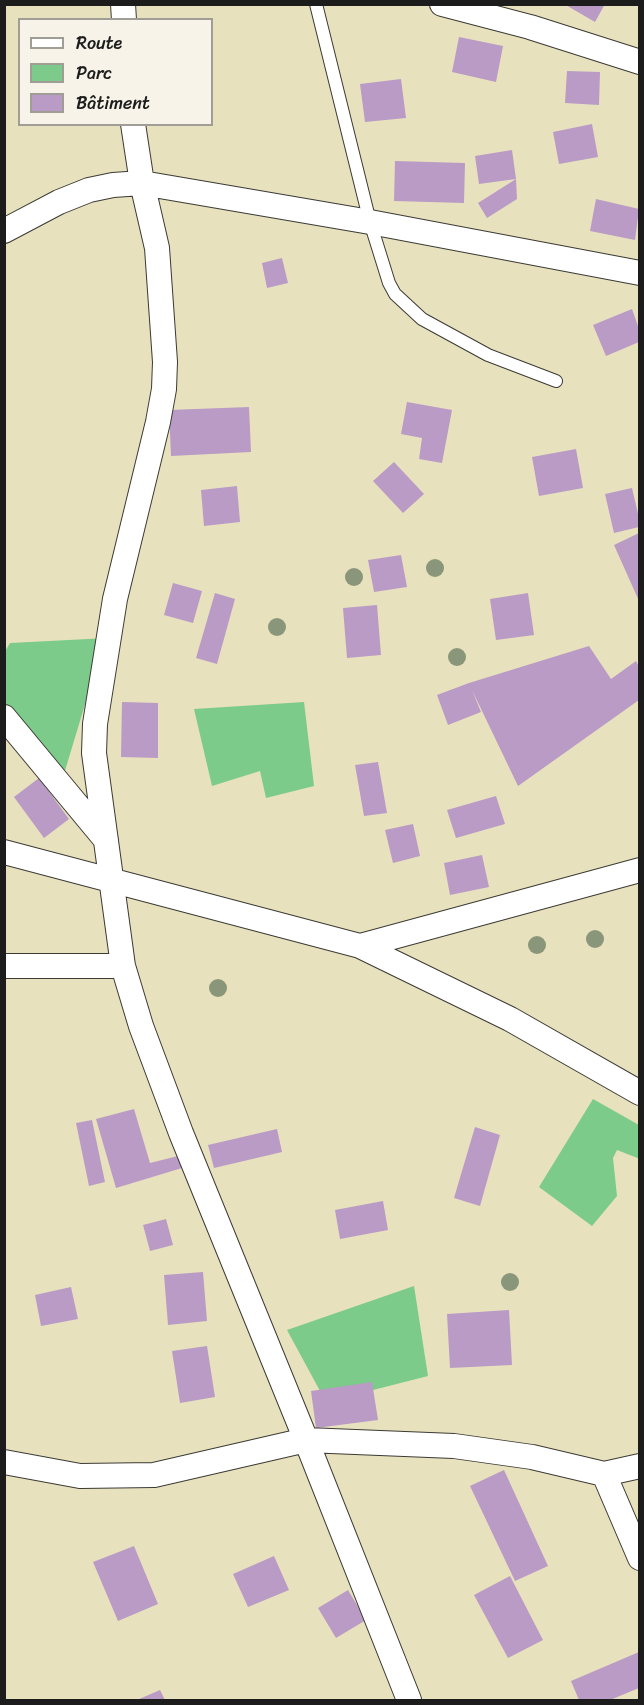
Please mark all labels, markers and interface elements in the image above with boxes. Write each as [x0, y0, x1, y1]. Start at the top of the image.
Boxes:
legend [18, 18, 213, 126]
text: Route [76, 27, 122, 59]
text: Parc [76, 57, 112, 89]
text: Bâtiment [76, 87, 150, 119]

